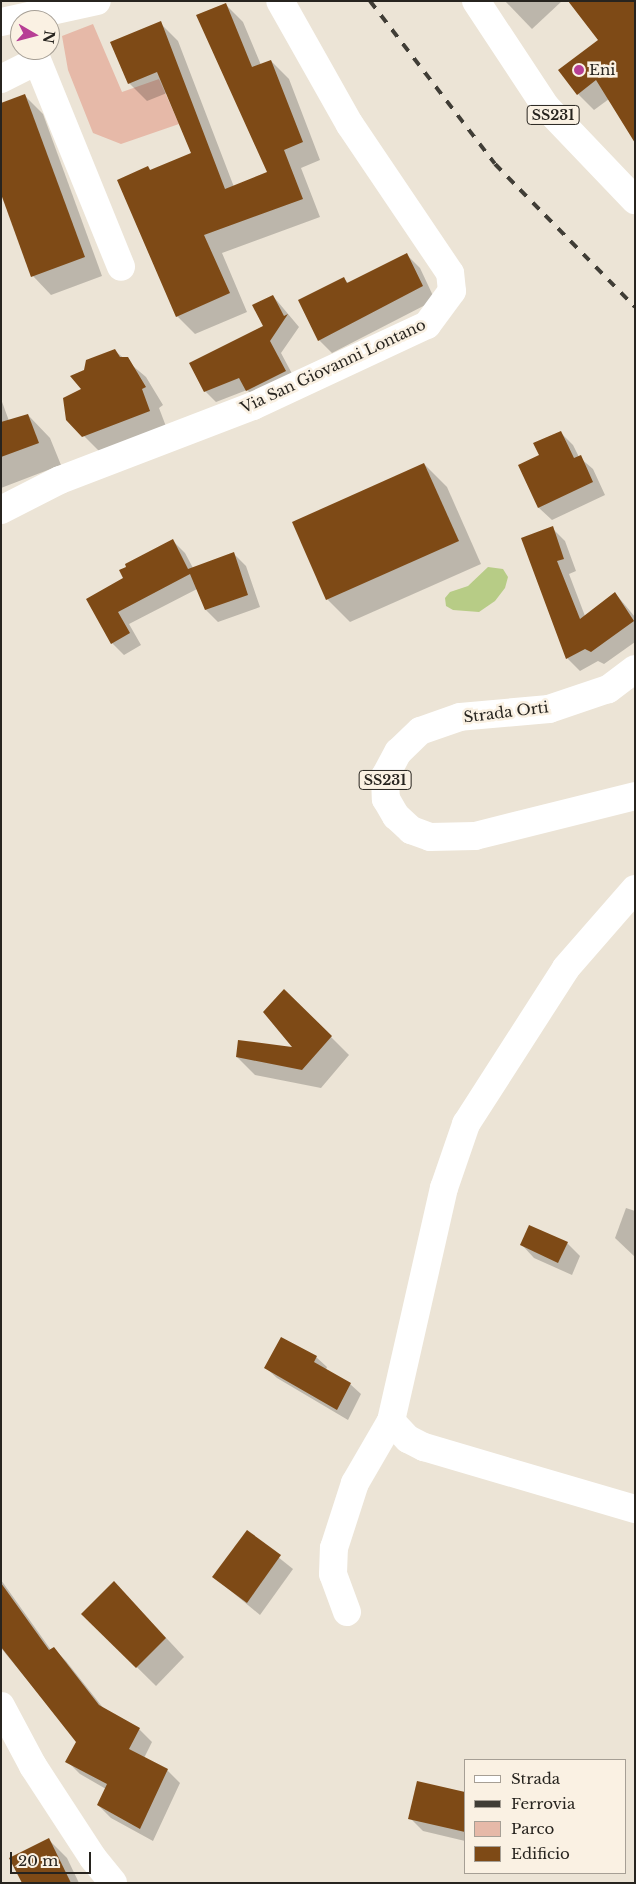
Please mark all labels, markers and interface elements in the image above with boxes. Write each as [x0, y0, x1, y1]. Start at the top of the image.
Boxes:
north arrow [10, 10, 60, 60]
text: N [39, 29, 59, 45]
place label: Eni [589, 61, 615, 79]
marker: Eni [573, 64, 585, 76]
road number: SS231 [526, 104, 580, 126]
street label: Via San Giovanni Lontano [238, 315, 428, 417]
street label: Strada Orti [462, 698, 550, 726]
road number: SS231 [358, 768, 412, 792]
legend [464, 1759, 626, 1874]
text: Strada [511, 1769, 560, 1788]
text: Ferrovia [511, 1794, 575, 1813]
text: Parco [511, 1819, 554, 1838]
scale bar [12, 1842, 94, 1874]
text: Edificio [511, 1844, 570, 1863]
text: 20 m [18, 1851, 58, 1870]

